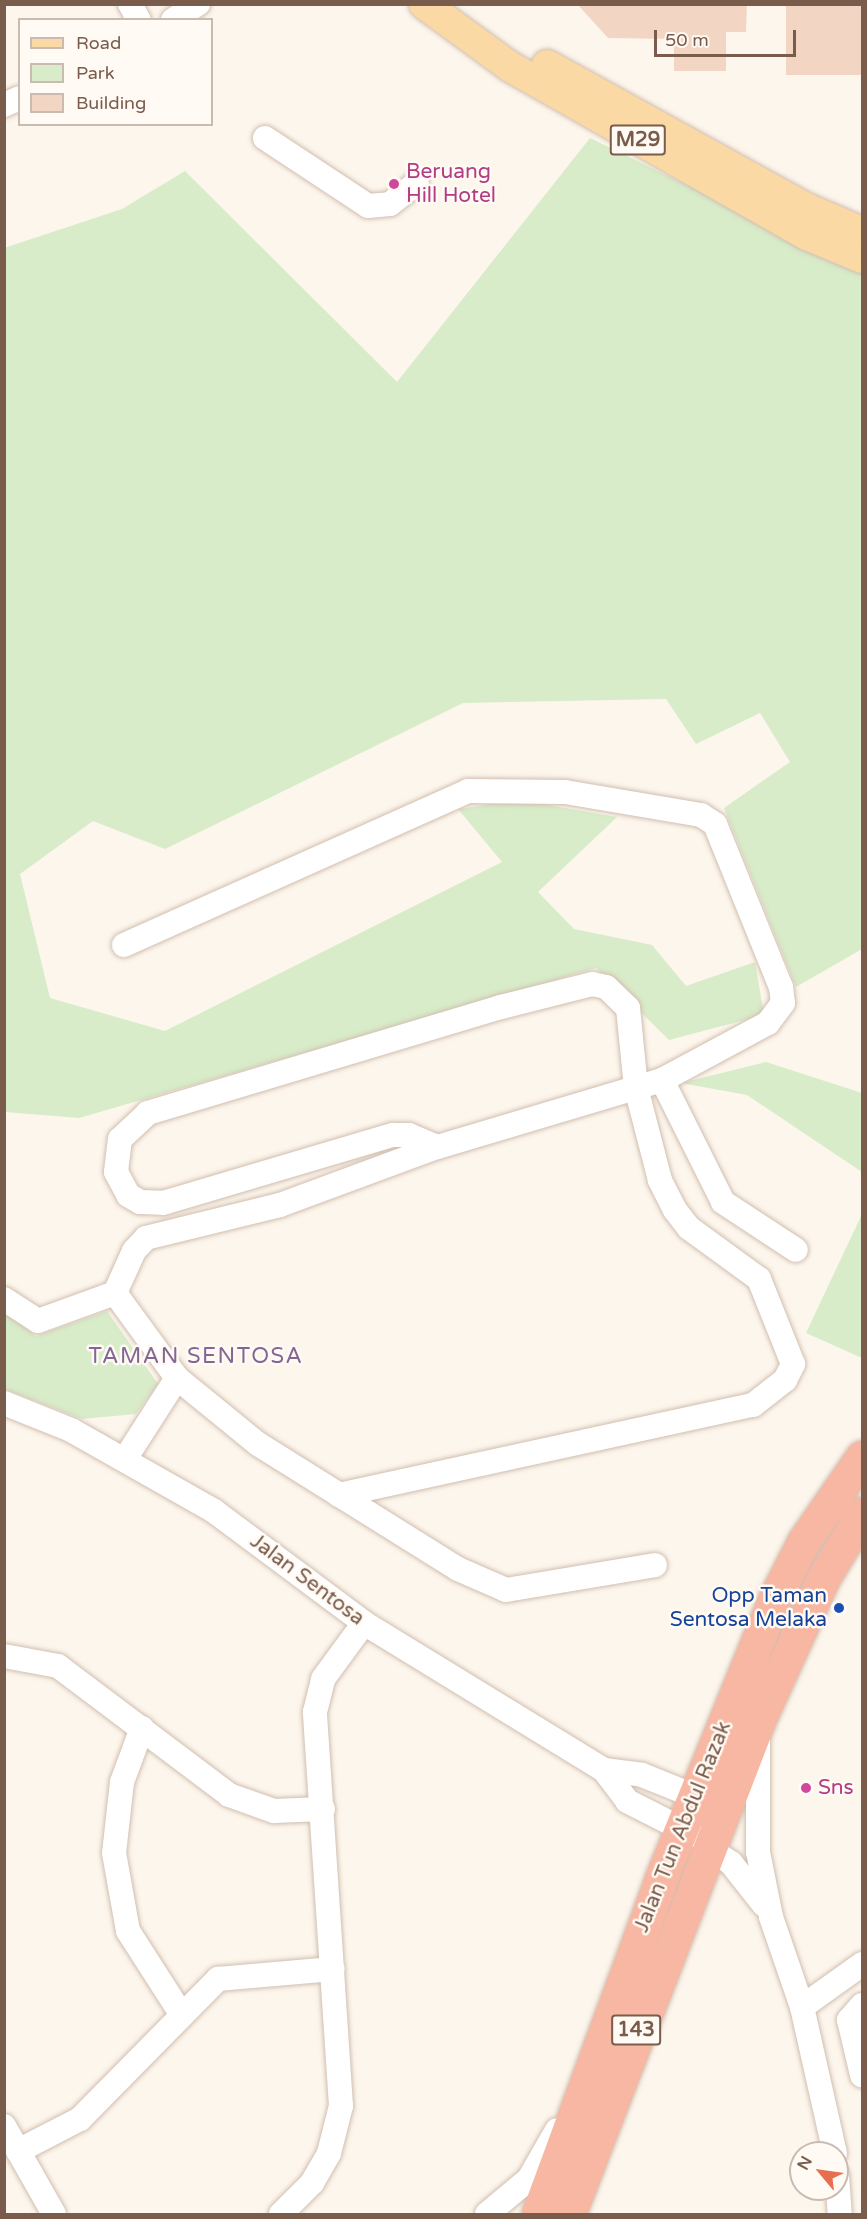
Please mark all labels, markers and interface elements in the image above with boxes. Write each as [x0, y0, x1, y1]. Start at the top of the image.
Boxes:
legend [18, 18, 213, 126]
scale bar [657, 18, 800, 56]
text: 50 m [665, 29, 709, 51]
text: Road [76, 32, 121, 54]
text: Park [76, 62, 114, 84]
text: Building [76, 92, 146, 114]
road number: M29 [610, 123, 666, 157]
place label: Beruang Hill Hotel [406, 159, 496, 209]
marker: Beruang Hill Hotel [387, 177, 401, 191]
district label: TAMAN SENTOSA [89, 1344, 303, 1370]
street label: Jalan Sentosa [245, 1529, 369, 1631]
place label: Opp Taman Sentosa Melaka [670, 1583, 827, 1633]
marker: Opp Taman Sentosa Melaka [832, 1601, 846, 1615]
street label: Jalan Tun Abdul Razak [629, 1718, 737, 1936]
place label: Sns [818, 1775, 854, 1801]
marker: Sns [799, 1781, 813, 1795]
road number: 143 [610, 2013, 662, 2047]
north arrow [789, 2141, 849, 2201]
text: N [793, 2153, 817, 2174]

